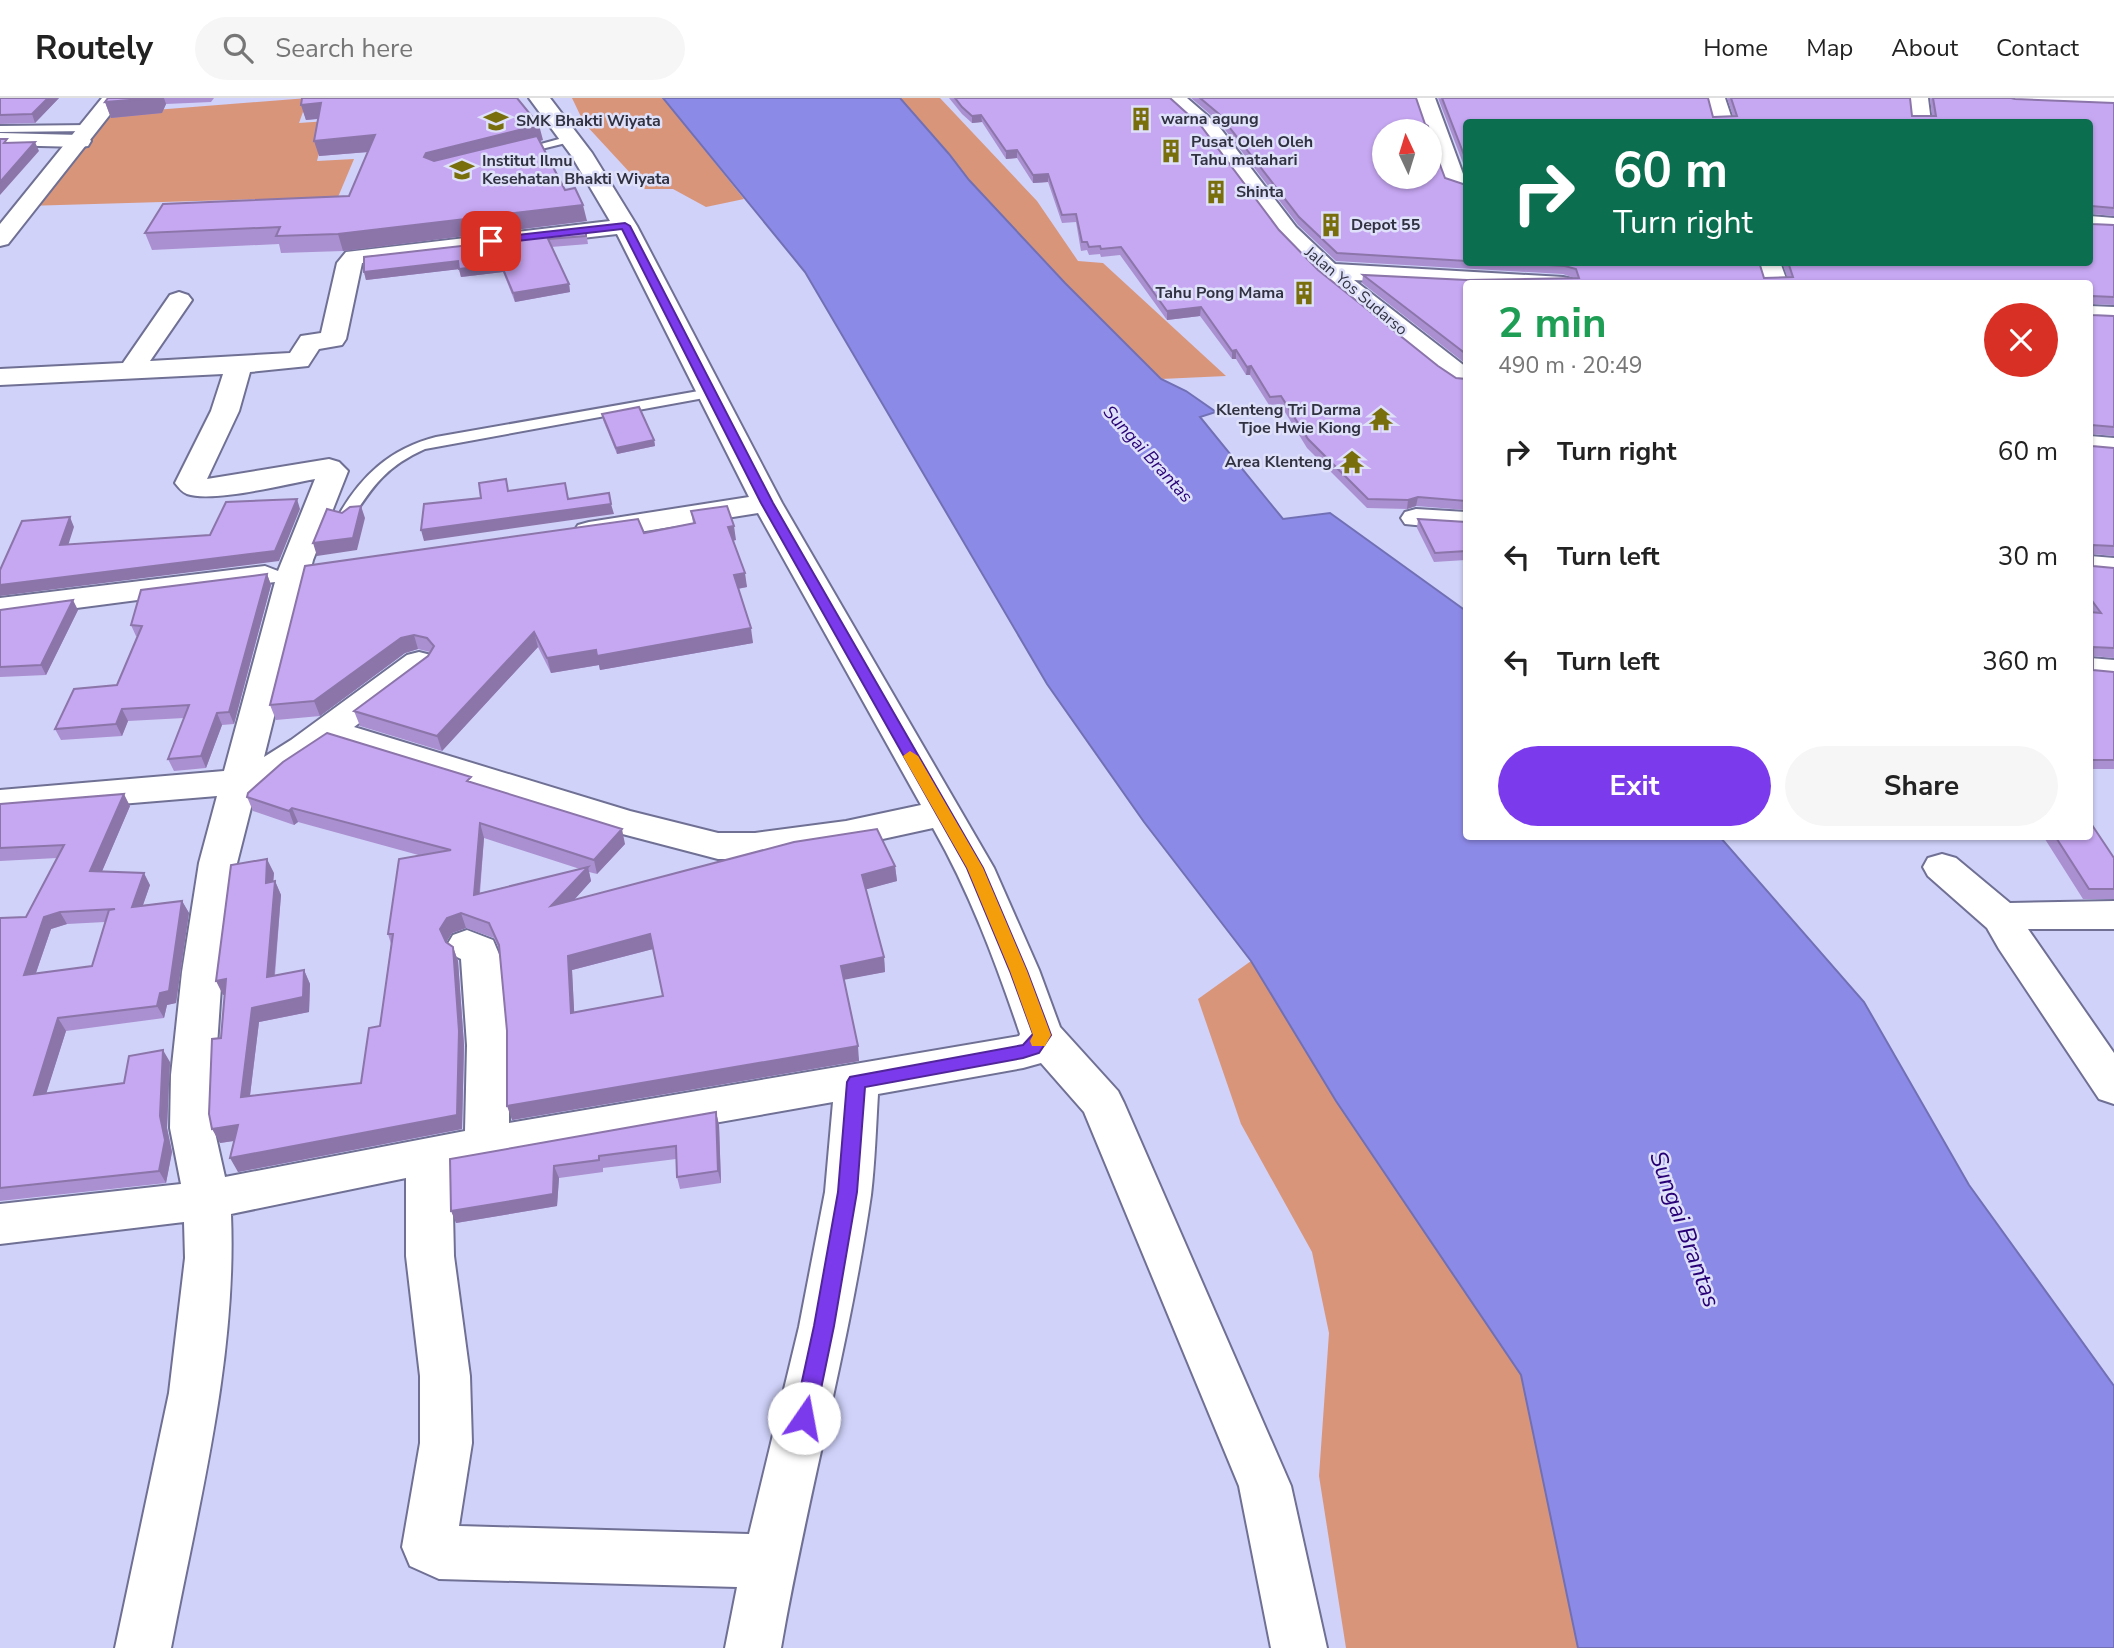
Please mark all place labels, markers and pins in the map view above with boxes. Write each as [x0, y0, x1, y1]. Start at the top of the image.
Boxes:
building icon: warna agung [1127, 105, 1155, 133]
school or university icon: SMK Bhakti Wiyata [482, 107, 510, 135]
place label: warna agung [1161, 108, 1259, 130]
place label: SMK Bhakti Wiyata [516, 110, 661, 132]
place label: Pusat Oleh Oleh Tahu matahari [1191, 131, 1313, 171]
building icon: Pusat Oleh Oleh Tahu matahari [1157, 137, 1185, 165]
place label: Institut Ilmu Kesehatan Bhakti Wiyata [482, 150, 670, 190]
school or university icon: Institut Ilmu Kesehatan Bhakti Wiyata [448, 156, 476, 184]
building icon: Shinta [1202, 178, 1230, 206]
place label: Shinta [1236, 181, 1284, 203]
pin [461, 211, 521, 271]
building icon: Depot 55 [1317, 211, 1345, 239]
place label: Depot 55 [1351, 214, 1420, 236]
building icon: Tahu Pong Mama [1290, 279, 1318, 307]
place label: Tahu Pong Mama [1156, 282, 1284, 304]
place label: Klenteng Tri Darma Tjoe Hwie Kiong [1216, 399, 1361, 439]
temple icon: Klenteng Tri Darma Tjoe Hwie Kiong [1367, 405, 1395, 433]
temple icon: Area Klenteng [1338, 448, 1366, 476]
place label: Area Klenteng [1225, 451, 1332, 473]

